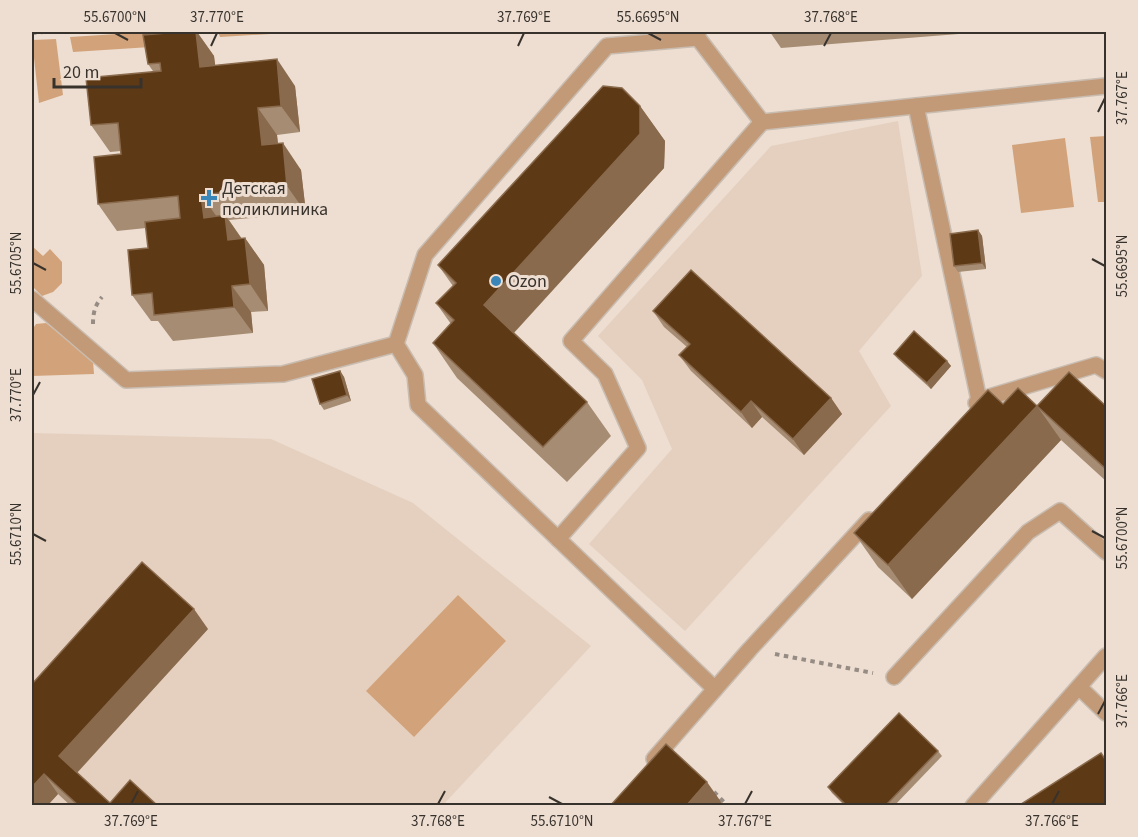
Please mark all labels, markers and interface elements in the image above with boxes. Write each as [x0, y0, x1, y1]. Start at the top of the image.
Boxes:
text: 55.6700°N [83, 7, 147, 28]
text: 37.770°E [190, 7, 244, 28]
text: 37.769°E [497, 7, 551, 28]
text: 55.6695°N [616, 7, 680, 28]
text: 37.768°E [804, 7, 858, 28]
scale bar [54, 51, 141, 89]
text: 20 m [63, 60, 99, 85]
text: 37.767°E [1112, 71, 1133, 125]
place label: Детская поликлиника [222, 176, 328, 222]
marker: Детская поликлиника [200, 189, 218, 207]
text: 55.6705°N [6, 231, 27, 295]
text: 55.6695°N [1112, 234, 1133, 298]
place label: Ozon [508, 269, 547, 294]
marker: Ozon [489, 274, 503, 288]
text: 37.770°E [6, 368, 27, 422]
text: 55.6710°N [6, 502, 27, 566]
text: 55.6700°N [1112, 506, 1133, 570]
text: 37.766°E [1112, 674, 1133, 728]
text: 37.769°E [104, 811, 158, 832]
text: 37.768°E [411, 811, 465, 832]
text: 55.6710°N [530, 811, 594, 832]
text: 37.767°E [718, 811, 772, 832]
text: 37.766°E [1025, 811, 1079, 832]

